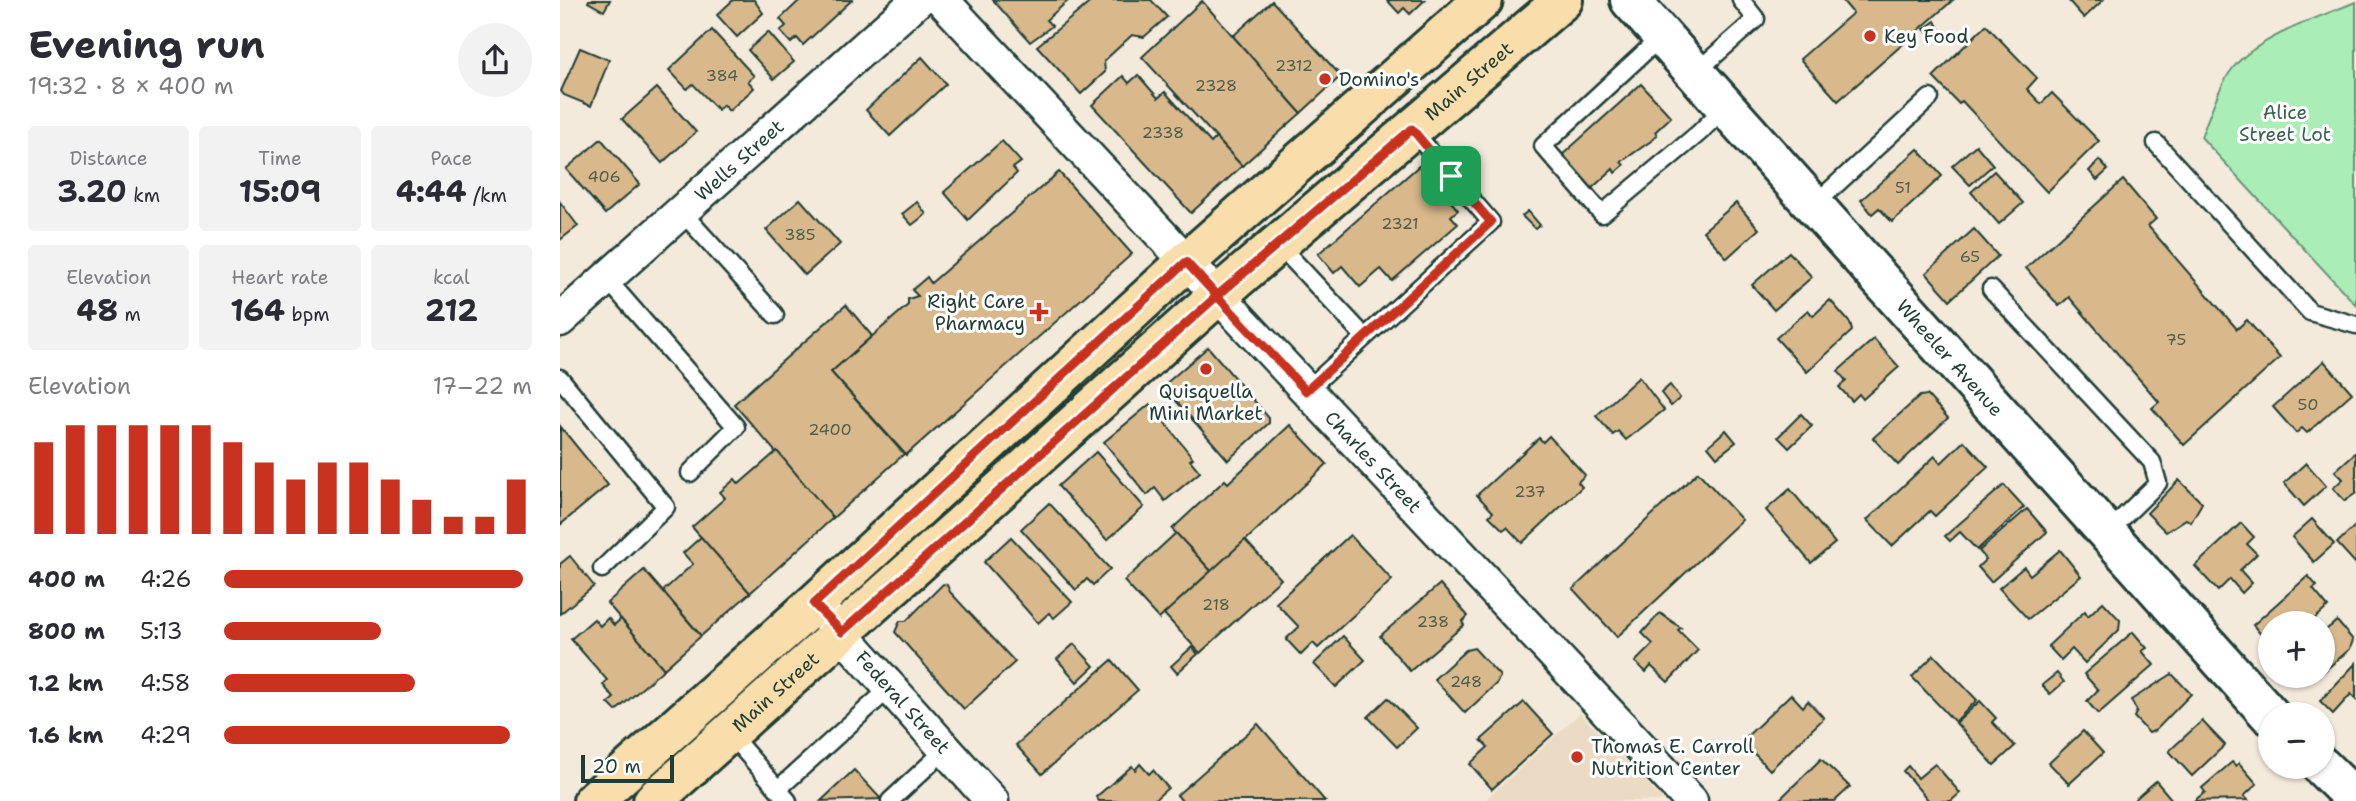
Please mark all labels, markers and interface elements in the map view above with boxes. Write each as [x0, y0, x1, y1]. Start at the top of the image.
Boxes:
text: Evening run [28, 19, 265, 70]
button: share [458, 23, 532, 97]
place label: Key Food [1884, 24, 1968, 49]
marker: Key Food [1862, 28, 1878, 44]
street label: Main Street [1419, 36, 1518, 126]
house number: 2312 [1275, 55, 1313, 76]
house number: 384 [706, 65, 738, 86]
place label: Domino's [1339, 67, 1419, 92]
text: 19:32 · 8 × 400 m [28, 71, 234, 101]
marker: Domino's [1317, 71, 1333, 87]
house number: 2328 [1195, 75, 1237, 96]
park label: Alice Street Lot [2239, 100, 2331, 147]
street label: Wells Street [689, 114, 789, 207]
house number: 2338 [1142, 122, 1184, 143]
text: Distance [70, 146, 148, 171]
text: Time [258, 146, 302, 171]
text: Pace [430, 146, 472, 171]
pin [1421, 146, 1481, 206]
icon: arrive [1432, 157, 1470, 195]
house number: 406 [587, 166, 621, 187]
text: 3.20 [57, 171, 127, 212]
text: 15:09 [239, 171, 321, 212]
text: 4:44 [396, 171, 467, 212]
house number: 51 [1895, 177, 1911, 198]
text: km [127, 183, 160, 208]
text: /km [467, 183, 507, 208]
house number: 2321 [1381, 213, 1419, 234]
house number: 385 [784, 224, 816, 245]
house number: 65 [1960, 246, 1980, 267]
text: Elevation [66, 265, 151, 290]
text: Heart rate [232, 265, 328, 290]
text: kcal [433, 265, 470, 290]
place label: Right Care Pharmacy [927, 289, 1025, 336]
text: 48 [76, 290, 118, 331]
text: 164 [230, 290, 285, 331]
text: 212 [425, 290, 478, 331]
street label: Wheeler Avenue [1891, 294, 2009, 422]
text: m [118, 302, 141, 327]
text: bpm [285, 302, 330, 327]
marker: Right Care Pharmacy [1031, 304, 1047, 320]
house number: 75 [2166, 329, 2186, 350]
marker: Quisquella Mini Market [1198, 361, 1214, 377]
text: Elevation [28, 371, 131, 401]
text: 17–22 m [433, 371, 532, 401]
place label: Quisquella Mini Market [1149, 379, 1263, 426]
house number: 50 [2298, 394, 2318, 415]
street label: Charles Street [1319, 406, 1427, 518]
house number: 2400 [808, 419, 852, 440]
house number: 237 [1514, 481, 1546, 502]
text: 400 m [28, 564, 105, 594]
text: 4:26 [140, 564, 191, 594]
house number: 218 [1202, 594, 1230, 615]
house number: 238 [1417, 611, 1449, 632]
map controls [2258, 611, 2335, 779]
button: + [2258, 611, 2335, 688]
text: 800 m [28, 616, 105, 646]
text: 5:13 [140, 616, 183, 646]
street label: Main Street [727, 646, 824, 738]
street label: Federal Street [850, 646, 956, 759]
text: 1.2 km [28, 668, 104, 698]
text: 4:58 [140, 668, 191, 698]
house number: 248 [1450, 671, 1482, 692]
button: − [2258, 702, 2335, 779]
text: 1.6 km [28, 720, 103, 750]
text: 4:29 [140, 720, 191, 750]
place label: Thomas E. Carroll Nutrition Center [1591, 734, 1754, 781]
marker: Thomas E. Carroll Nutrition Center [1569, 749, 1585, 765]
scale bar [581, 752, 674, 784]
text: 20 m [592, 754, 641, 779]

